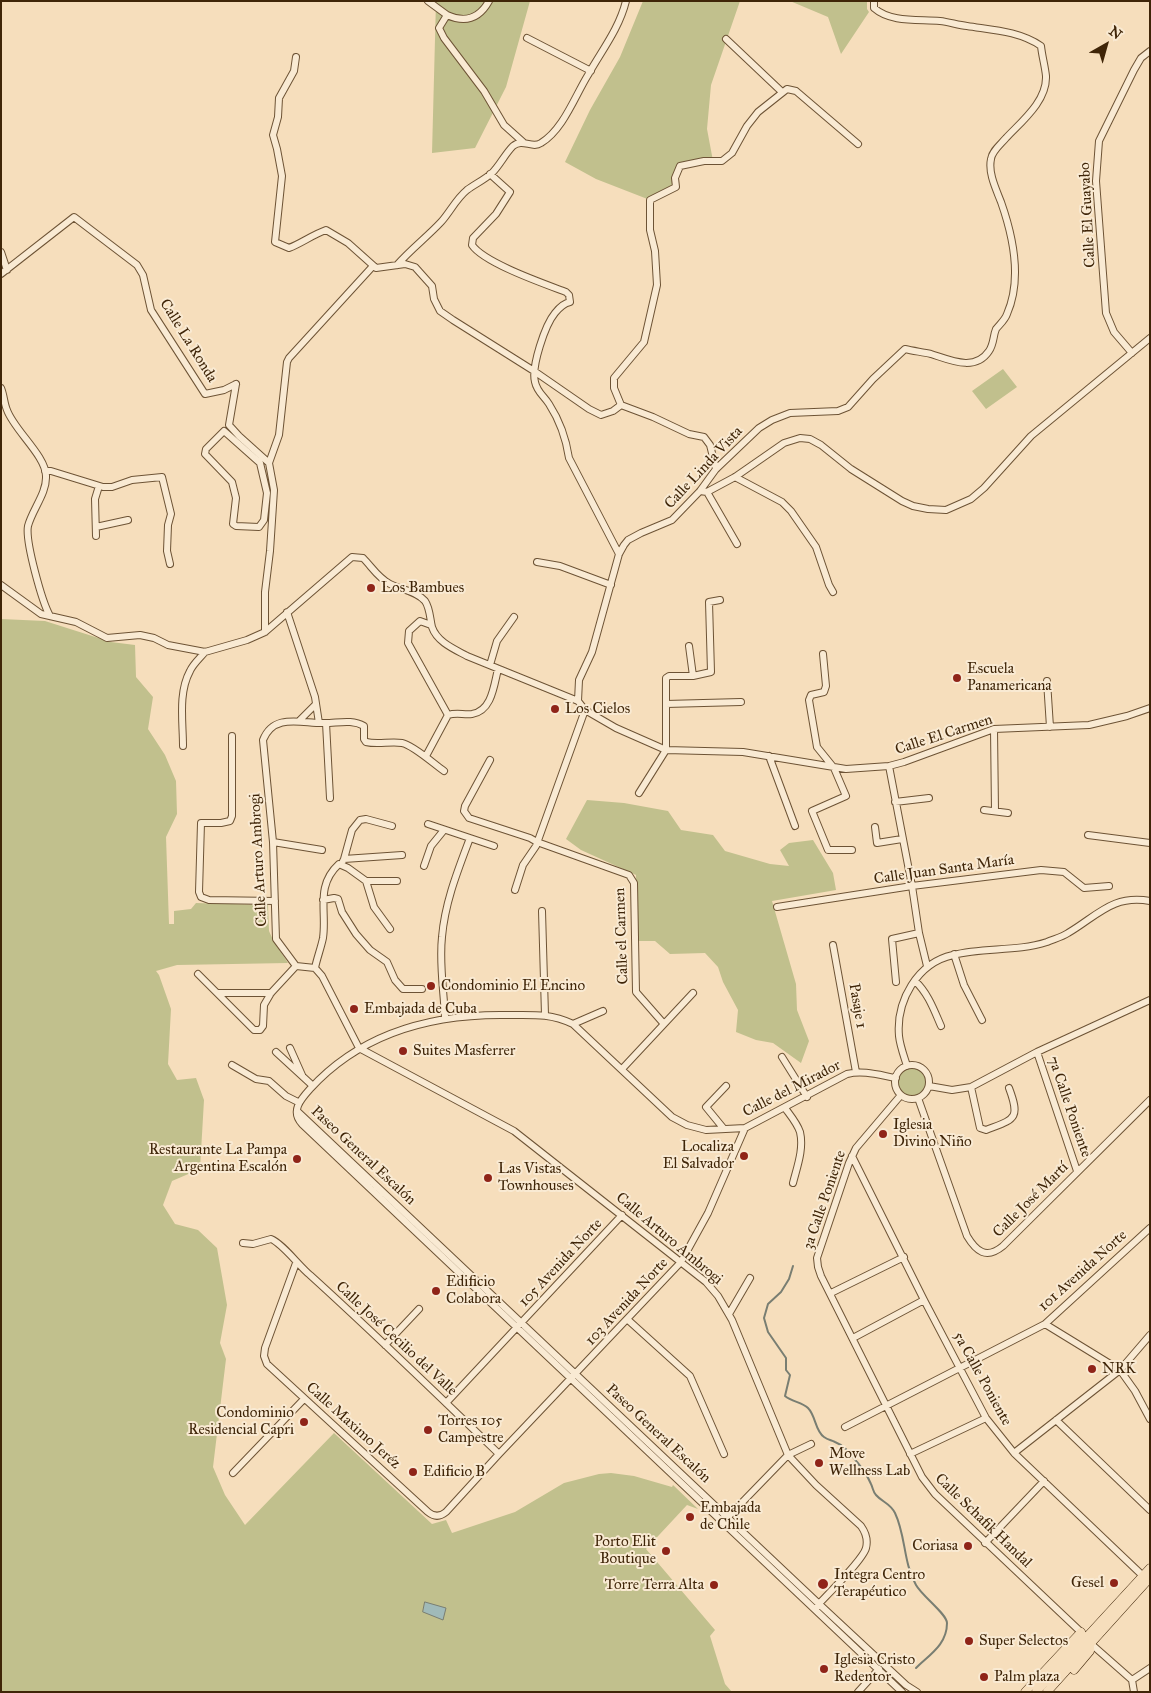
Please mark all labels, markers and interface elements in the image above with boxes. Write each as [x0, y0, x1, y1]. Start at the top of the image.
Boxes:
north arrow [1081, 20, 1131, 70]
text: N [1106, 22, 1125, 43]
street label: Calle El Guayabo [1076, 162, 1100, 268]
street label: Calle La Ronda [155, 296, 221, 386]
street label: Calle Linda Vista [661, 423, 747, 513]
place label: Los Bambues [381, 579, 464, 597]
marker: Los Bambues [365, 582, 377, 594]
place label: Escuela Panamericana [967, 660, 1052, 695]
marker: Escuela Panamericana [951, 672, 963, 684]
place label: Los Cielos [565, 700, 630, 718]
marker: Los Cielos [549, 703, 561, 715]
street label: Calle El Carmen [893, 711, 995, 759]
street label: Calle Arturo Ambrogi [247, 793, 271, 927]
street label: Calle Juan Santa María [873, 851, 1015, 889]
street label: Calle el Carmen [611, 887, 633, 985]
place label: Condominio El Encino [441, 977, 585, 995]
marker: Condominio El Encino [425, 980, 437, 992]
street label: Pasaje 1 [844, 982, 870, 1030]
place label: Embajada de Cuba [364, 1000, 477, 1018]
marker: Embajada de Cuba [348, 1003, 360, 1015]
place label: Suites Masferrer [413, 1042, 515, 1060]
marker: Suites Masferrer [397, 1045, 409, 1057]
street label: 7a Calle Poniente [1043, 1054, 1095, 1160]
street label: Calle del Mirador [740, 1057, 844, 1121]
street label: Paseo General Escalón [307, 1103, 419, 1209]
place label: Iglesia Divino Niño [893, 1116, 972, 1151]
marker: Iglesia Divino Niño [877, 1128, 889, 1140]
place label: Localiza El Salvador [663, 1138, 734, 1173]
place label: Restaurante La Pampa Argentina Escalón [149, 1141, 287, 1176]
street label: 3a Calle Poniente [800, 1148, 850, 1252]
marker: Localiza El Salvador [738, 1150, 750, 1162]
marker: Restaurante La Pampa Argentina Escalón [291, 1153, 303, 1165]
street label: Calle José Martí [990, 1159, 1072, 1241]
place label: Las Vistas Townhouses [498, 1160, 574, 1195]
marker: Las Vistas Townhouses [482, 1172, 494, 1184]
street label: Calle Arturo Ambrogi [612, 1189, 726, 1289]
street label: 105 Avenida Norte [516, 1215, 606, 1311]
street label: 101 Avenida Norte [1035, 1227, 1131, 1315]
street label: 103 Avenida Norte [582, 1254, 672, 1350]
place label: Edificio Colabora [446, 1273, 501, 1308]
street label: Calle José Cecilio del Valle [332, 1278, 460, 1400]
marker: Edificio Colabora [430, 1285, 442, 1297]
street label: 5a Calle Poniente [949, 1329, 1015, 1429]
place label: NRK [1102, 1360, 1136, 1378]
marker: NRK [1086, 1363, 1098, 1375]
street label: Calle Maximo Jeréz [302, 1379, 404, 1473]
street label: Paseo General Escalón [602, 1381, 714, 1487]
place label: Condominio Residencial Capri [188, 1404, 294, 1439]
place label: Torres 105 Campestre [438, 1412, 503, 1447]
marker: Condominio Residencial Capri [298, 1416, 310, 1428]
marker: Torres 105 Campestre [422, 1424, 434, 1436]
place label: Move Wellness Lab [829, 1445, 910, 1480]
marker: Move Wellness Lab [813, 1457, 825, 1469]
place label: Edificio B [423, 1463, 485, 1481]
marker: Edificio B [407, 1466, 419, 1478]
street label: Calle Schafik Handal [931, 1470, 1035, 1572]
place label: Embajada de Chile [700, 1499, 761, 1534]
marker: Embajada de Chile [684, 1511, 696, 1523]
place label: Porto Elit Boutique [594, 1533, 656, 1568]
place label: Coriasa [912, 1537, 958, 1555]
marker: Coriasa [962, 1540, 974, 1552]
marker: Porto Elit Boutique [660, 1545, 672, 1557]
place label: Integra Centro Terapéutico [834, 1566, 925, 1601]
place label: Gesel [1071, 1574, 1104, 1592]
place label: Torre Terra Alta [605, 1576, 704, 1594]
marker: Integra Centro Terapéutico [816, 1577, 830, 1591]
marker: Gesel [1108, 1577, 1120, 1589]
marker: Torre Terra Alta [708, 1579, 720, 1591]
place label: Super Selectos [979, 1632, 1068, 1650]
marker: Super Selectos [963, 1635, 975, 1647]
place label: Iglesia Cristo Redentor [834, 1651, 915, 1686]
marker: Iglesia Cristo Redentor [818, 1663, 830, 1675]
place label: Palm plaza [994, 1668, 1060, 1686]
marker: Palm plaza [978, 1671, 990, 1683]

